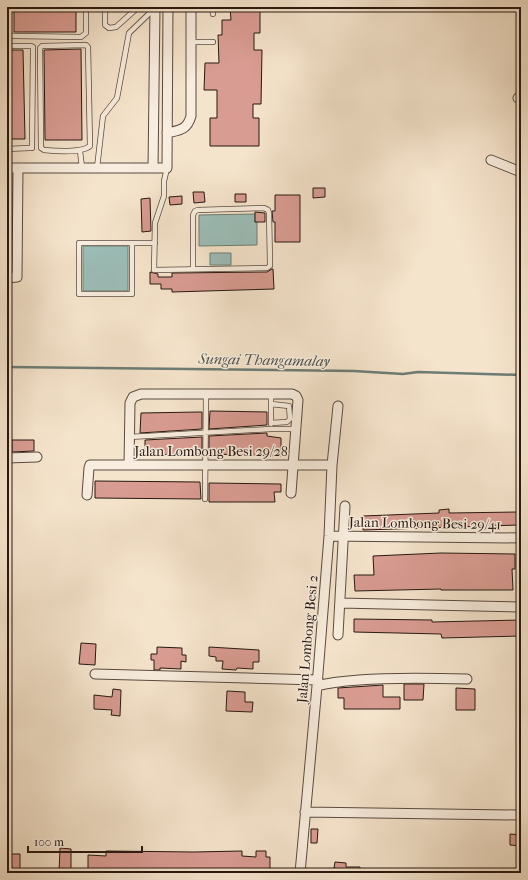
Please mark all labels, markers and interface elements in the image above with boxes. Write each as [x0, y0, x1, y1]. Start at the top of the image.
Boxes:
water label: Sungai Thangamalay [197, 350, 331, 370]
street label: Jalan Lombong Besi 29/28 [133, 443, 288, 460]
street label: Jalan Lombong Besi 29/41 [348, 514, 501, 533]
street label: Jalan Lombong Besi 2 [293, 574, 322, 705]
scale bar [28, 828, 142, 854]
text: 100 m [34, 835, 64, 849]

